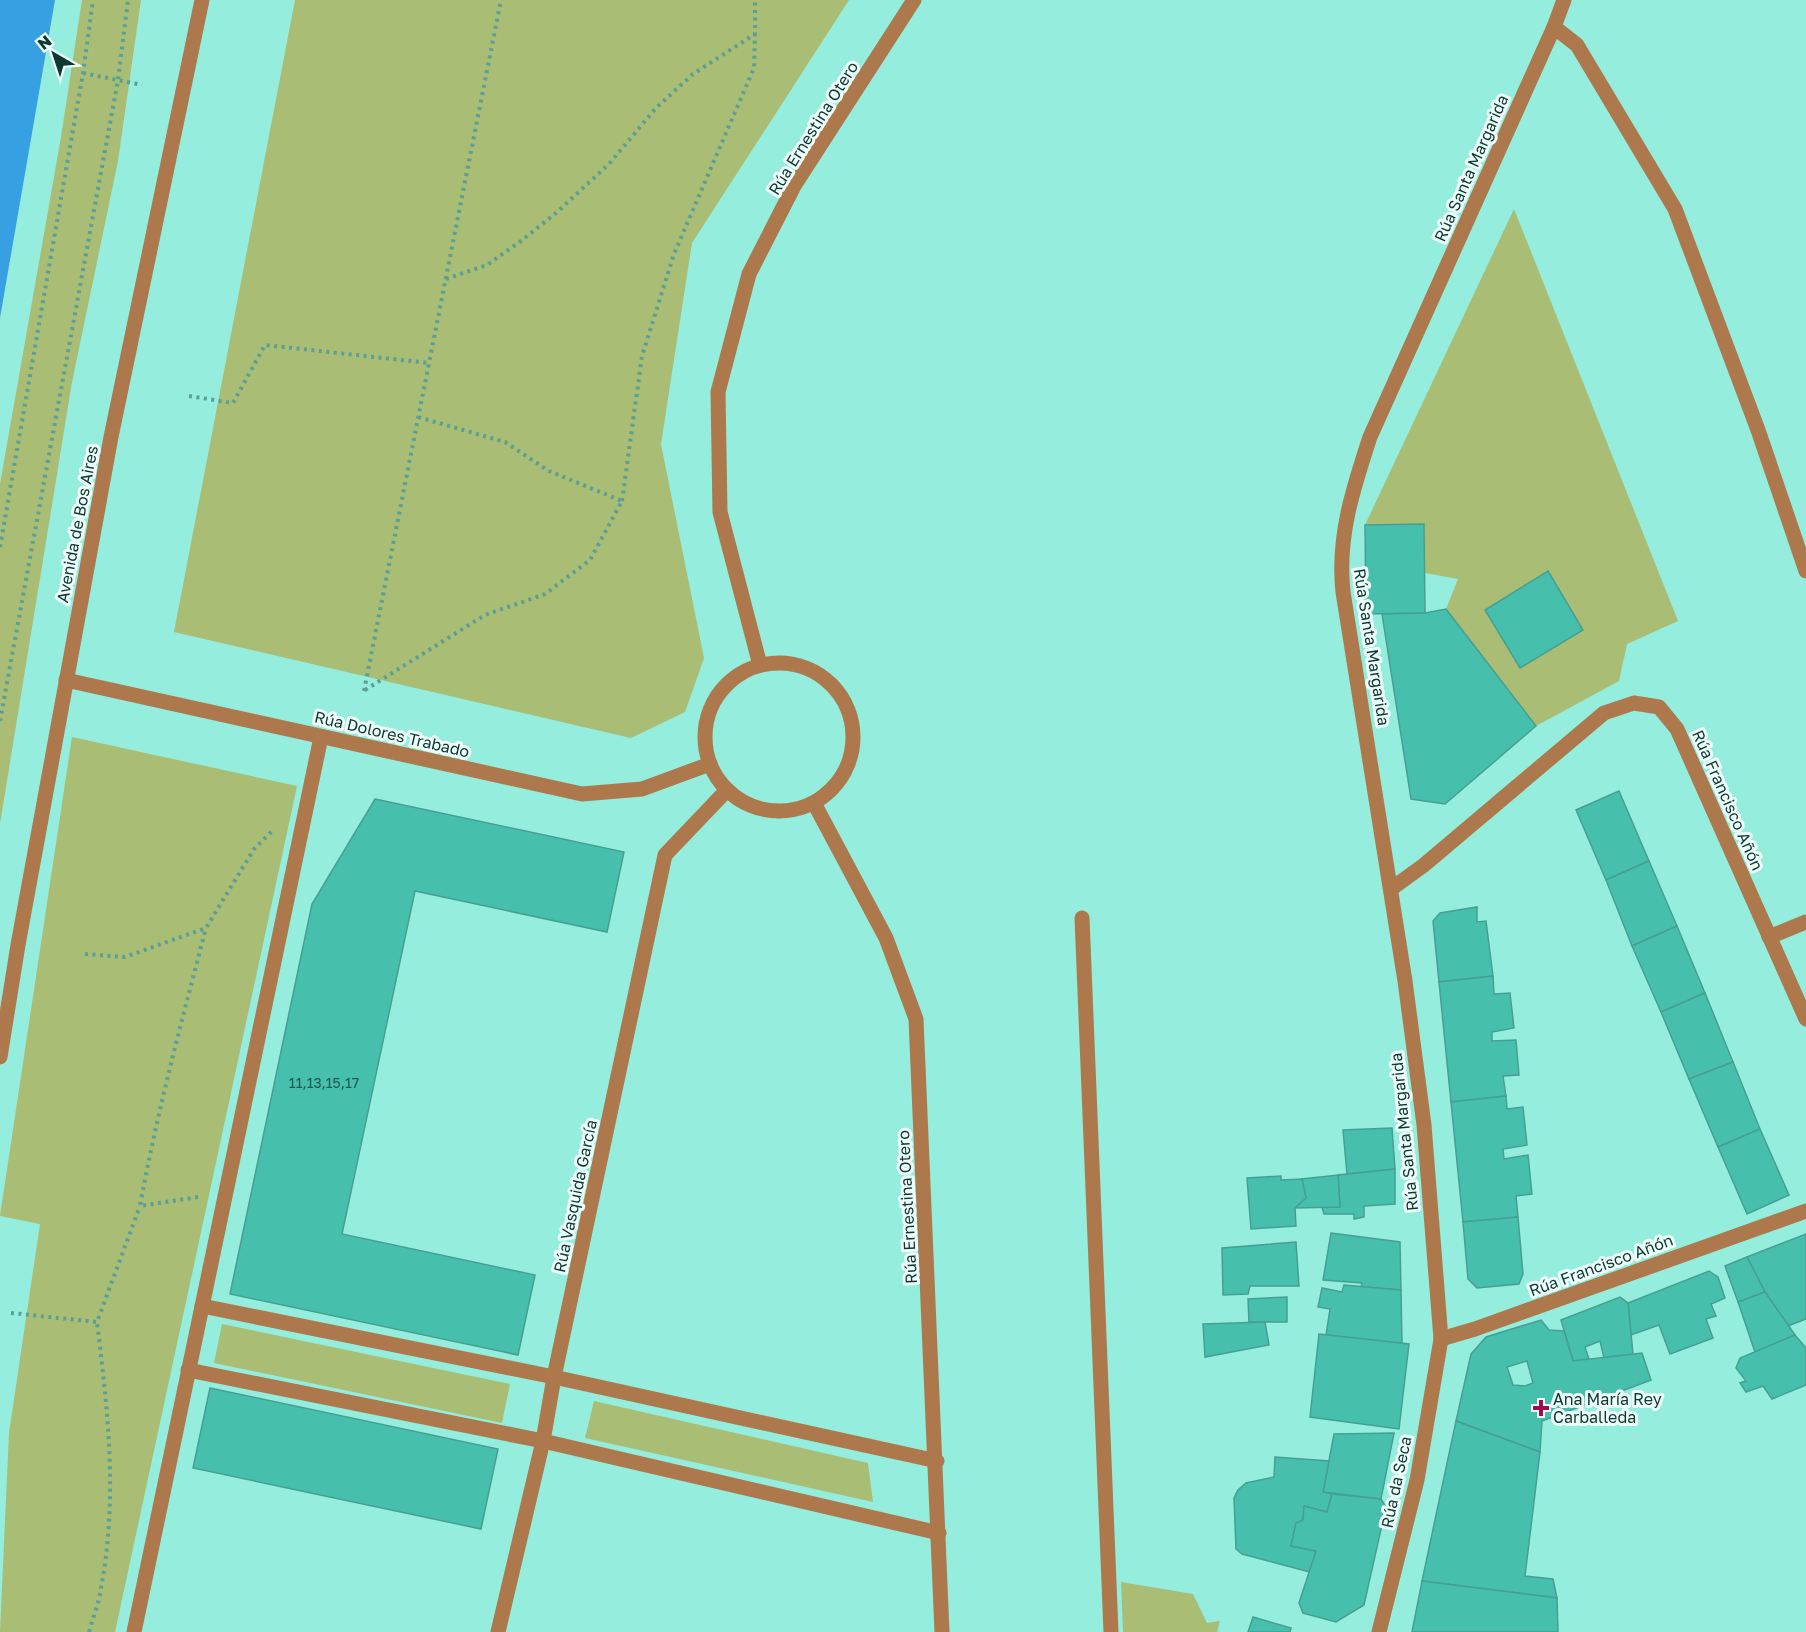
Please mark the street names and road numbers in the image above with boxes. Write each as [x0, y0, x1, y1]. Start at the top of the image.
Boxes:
street label: Rúa Ernestina Otero [764, 58, 862, 198]
street label: Rúa Santa Margarida [1430, 91, 1512, 245]
street label: Avenida de Bos Aires [52, 444, 102, 604]
street label: Rúa Santa Margarida [1350, 567, 1394, 727]
street label: Rúa Dolores Trabado [313, 706, 471, 762]
street label: Rúa Francisco Añón [1688, 727, 1768, 873]
street label: Rúa Santa Margarida [1386, 1052, 1422, 1212]
street label: Rúa Vasquida García [549, 1118, 601, 1274]
street label: Rúa Ernestina Otero [893, 1130, 921, 1284]
street label: Rúa Francisco Añón [1526, 1230, 1676, 1300]
street label: Rúa da Seca [1377, 1434, 1415, 1530]

